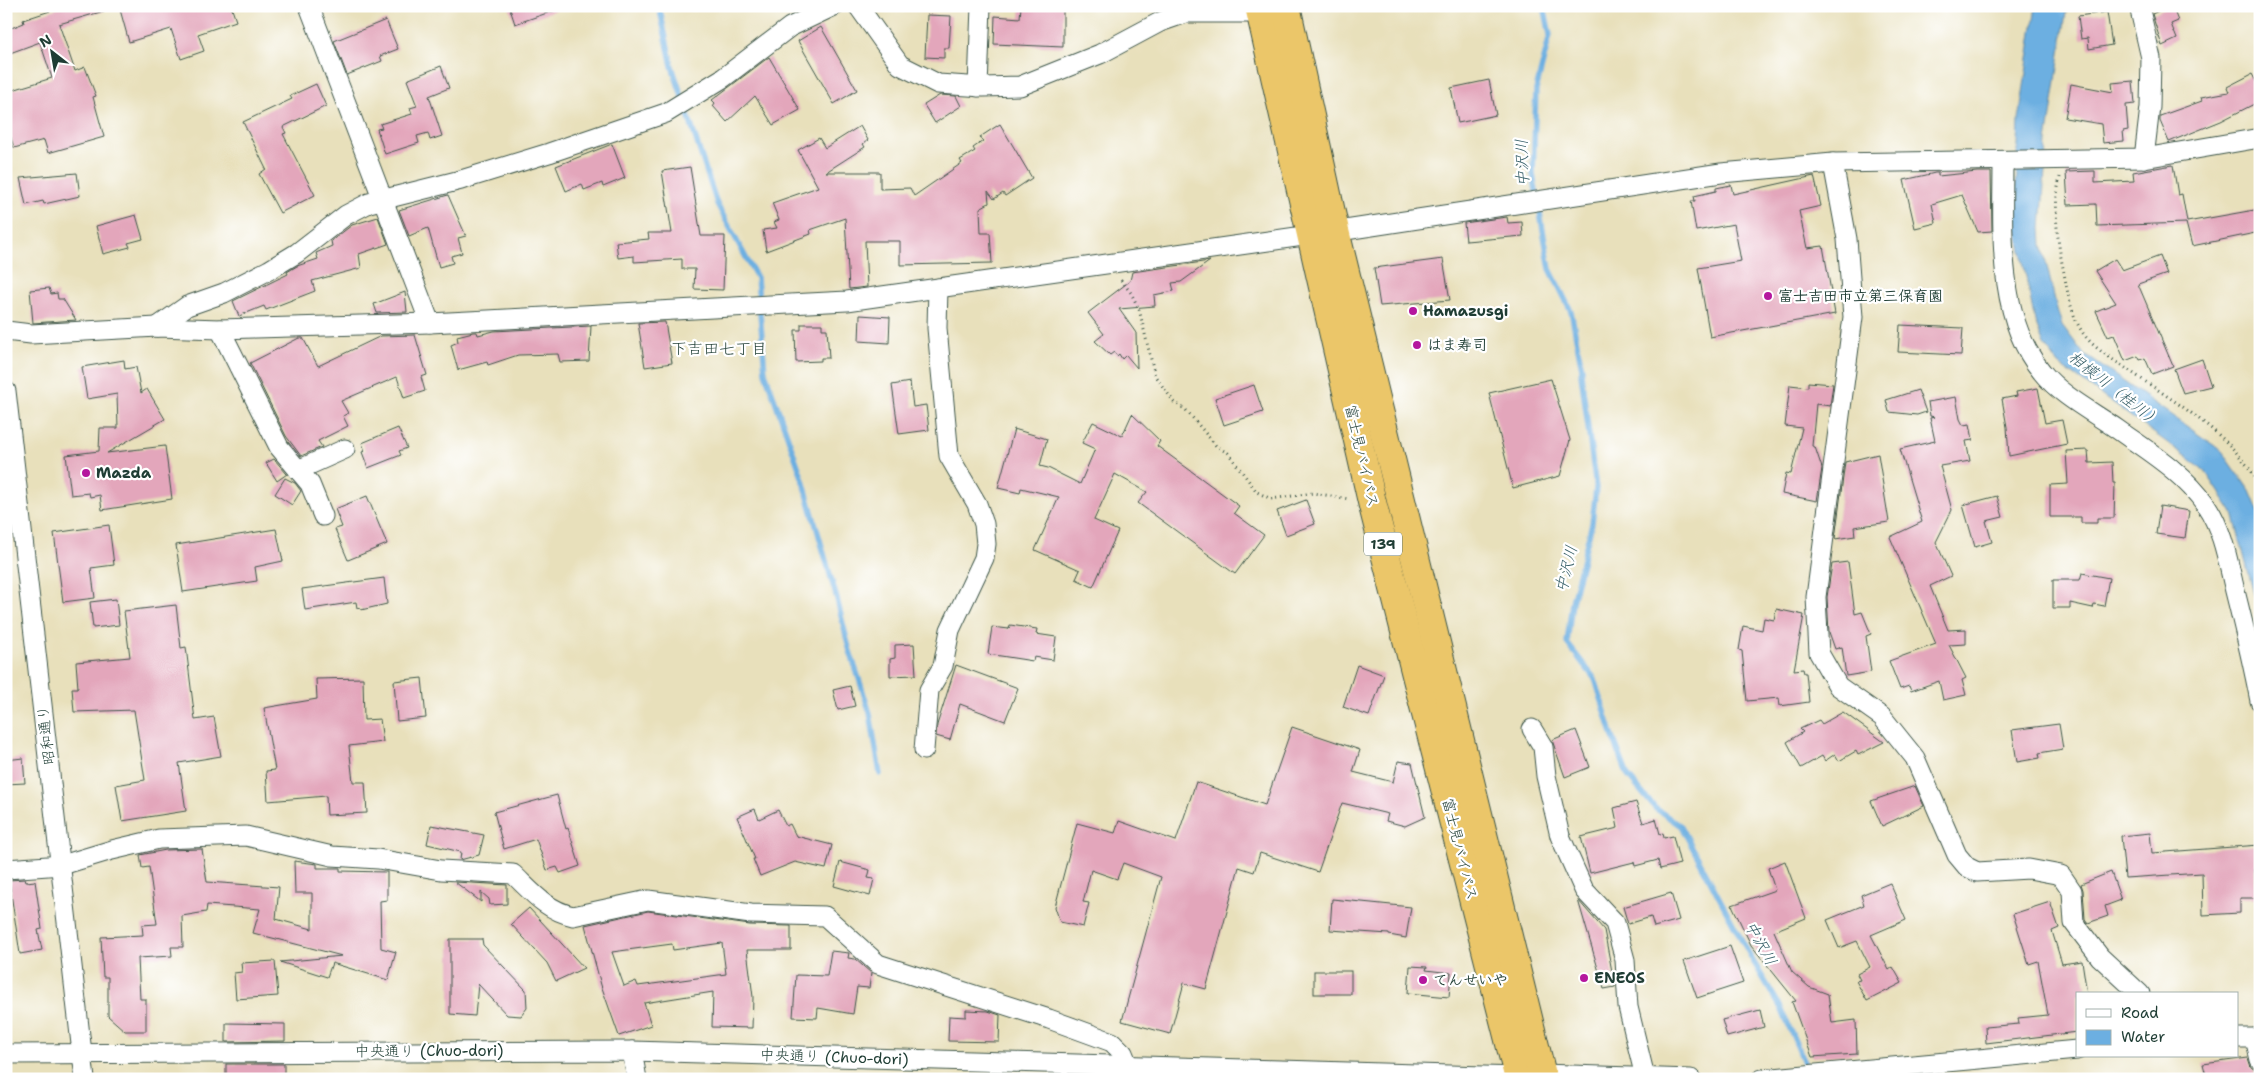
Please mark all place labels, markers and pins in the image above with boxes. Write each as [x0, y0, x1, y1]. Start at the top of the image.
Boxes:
place label: 富士吉田市立第三保育園 [1778, 286, 1943, 306]
marker: 富士吉田市立第三保育園 [1762, 290, 1774, 302]
place label: Hamazusgi [1423, 301, 1508, 321]
marker: Hamazusgi [1407, 305, 1419, 317]
place label: はま寿司 [1427, 335, 1487, 355]
marker: はま寿司 [1411, 339, 1423, 351]
place label: Mazda [96, 463, 152, 483]
marker: Mazda [80, 467, 92, 479]
place label: ENEOS [1594, 968, 1645, 988]
place label: てんせいや [1433, 970, 1508, 990]
marker: ENEOS [1578, 972, 1590, 984]
marker: てんせいや [1417, 974, 1429, 986]

